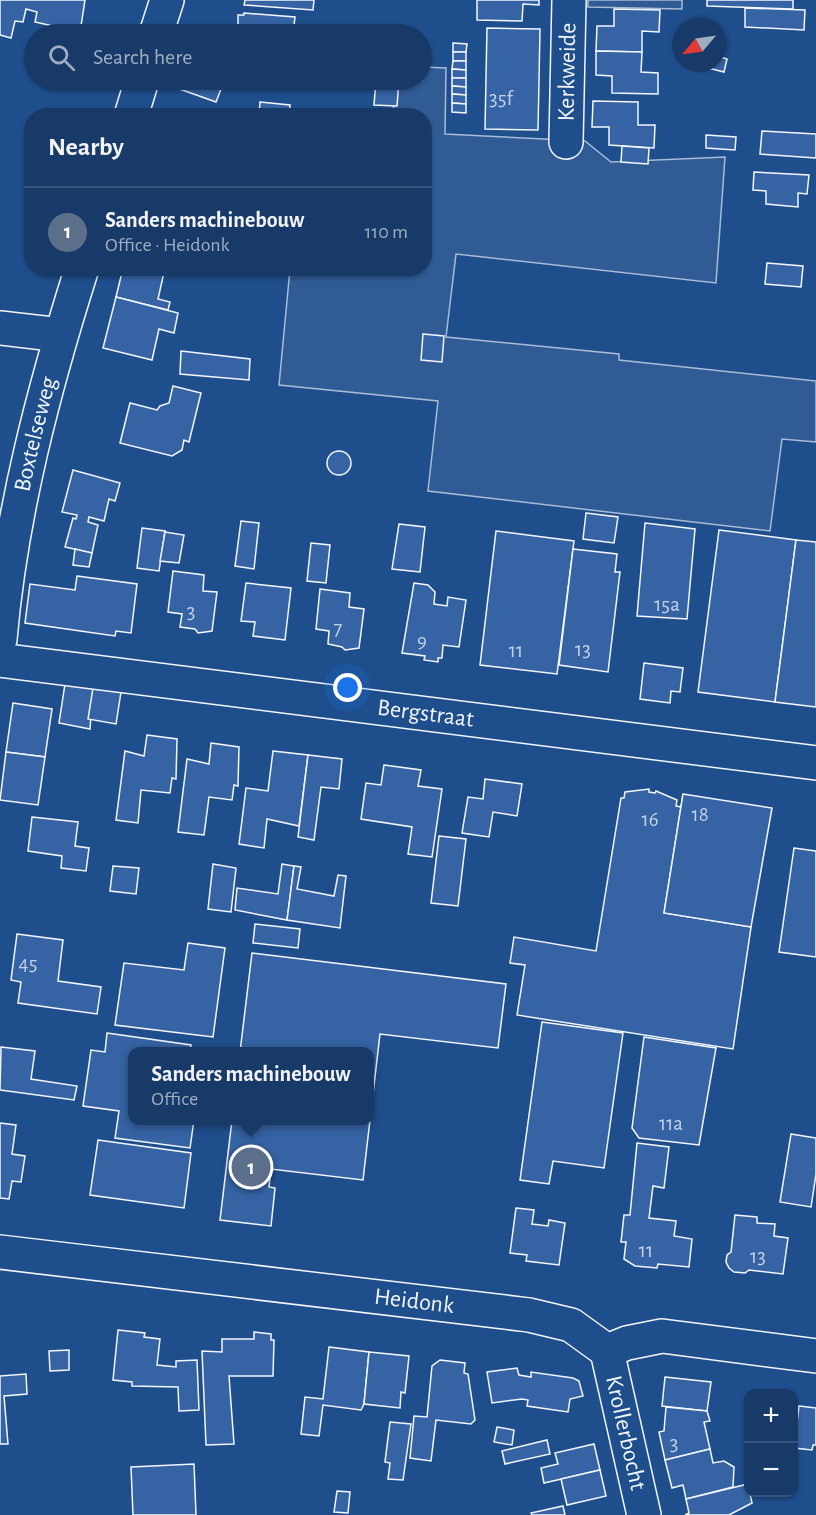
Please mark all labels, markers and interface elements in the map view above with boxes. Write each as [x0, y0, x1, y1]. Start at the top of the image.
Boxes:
north arrow [672, 18, 726, 72]
street label: Kerkweide [554, 22, 581, 122]
search box [24, 24, 432, 90]
icon: search [45, 41, 78, 74]
text: Search here [93, 46, 192, 68]
house number: 35f [489, 88, 515, 109]
text: Nearby [48, 134, 124, 160]
text: Sanders machinebouw [105, 209, 304, 231]
text: 1 [64, 222, 71, 242]
text: 110 m [364, 222, 408, 242]
text: Office · Heidonk [105, 235, 230, 255]
street label: Boxtelseweg [10, 374, 61, 494]
house number: 15a [654, 594, 680, 615]
house number: 3 [187, 601, 195, 622]
house number: 7 [334, 618, 343, 639]
house number: 9 [417, 630, 427, 651]
house number: 13 [575, 639, 591, 660]
house number: 11 [509, 640, 523, 661]
your location [333, 673, 362, 702]
street label: Bergstraat [376, 696, 476, 732]
house number: 18 [691, 804, 709, 825]
house number: 16 [641, 809, 659, 830]
house number: 45 [19, 953, 37, 974]
popup [128, 1047, 374, 1125]
text: Sanders machinebouw [151, 1063, 351, 1085]
text: Office [151, 1089, 198, 1109]
house number: 11a [659, 1113, 683, 1134]
pin: 1 [232, 1144, 270, 1190]
house number: 11 [639, 1240, 653, 1261]
house number: 13 [750, 1246, 766, 1267]
street label: Heidonk [373, 1285, 455, 1318]
street label: Krollerbocht [601, 1373, 650, 1493]
map controls [744, 1389, 798, 1497]
button: + [744, 1389, 798, 1443]
house number: 3 [670, 1433, 678, 1454]
button: − [744, 1443, 798, 1497]

